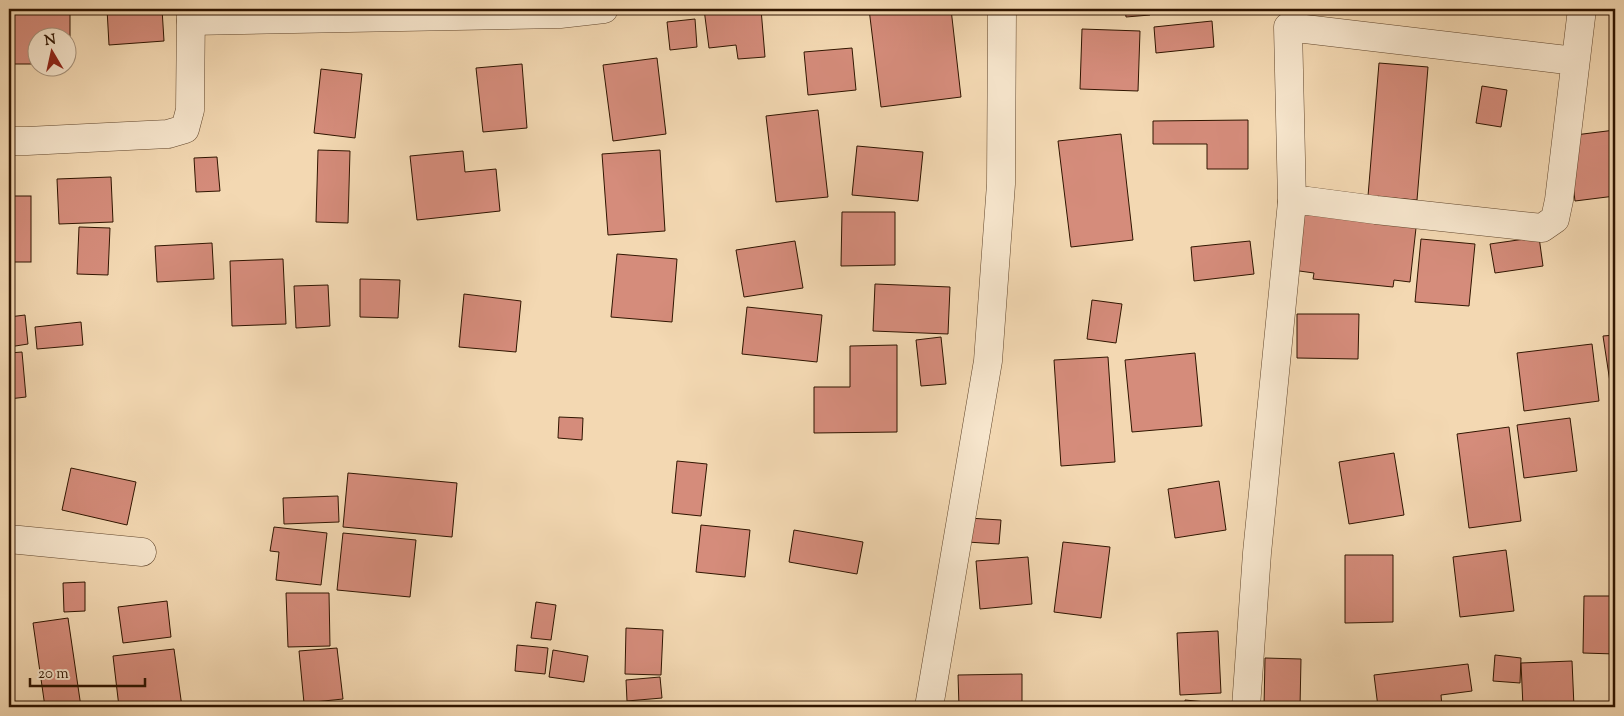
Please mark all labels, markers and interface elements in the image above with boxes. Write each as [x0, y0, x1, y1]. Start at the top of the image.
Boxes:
north arrow [28, 28, 78, 78]
text: N [43, 30, 57, 52]
scale bar [30, 656, 145, 688]
text: 20 m [38, 664, 69, 685]

